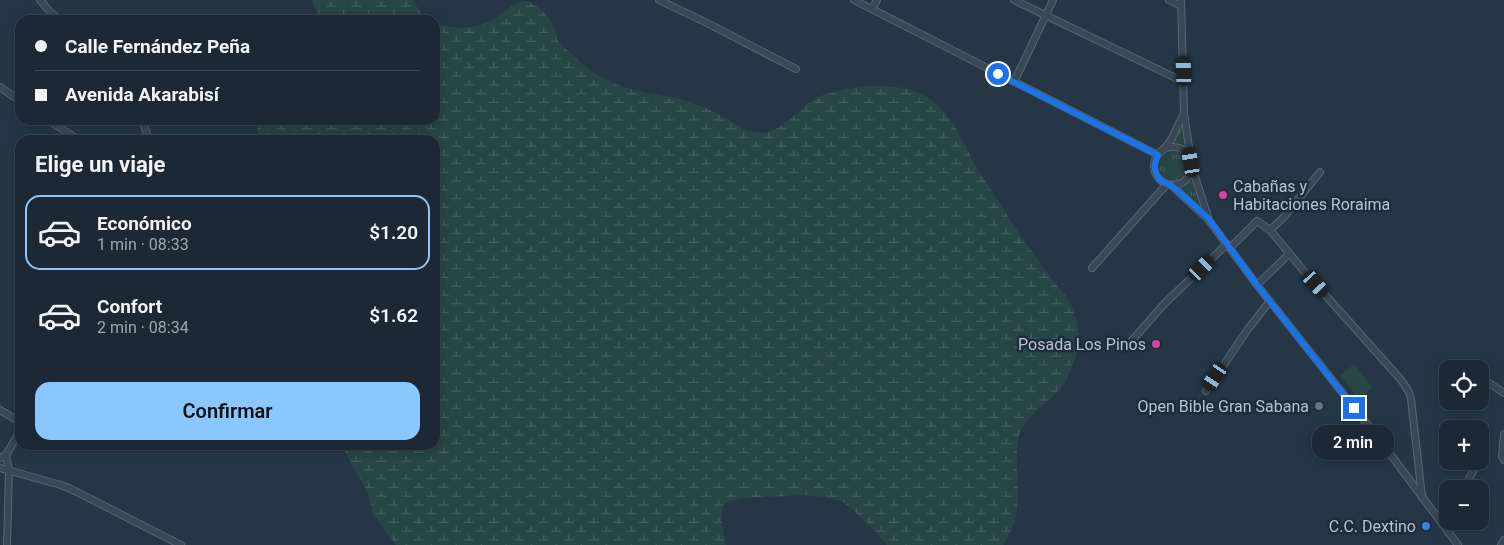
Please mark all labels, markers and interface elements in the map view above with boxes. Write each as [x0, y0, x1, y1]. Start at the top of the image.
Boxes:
text: Calle Fernández Peña [65, 35, 250, 58]
car [1175, 56, 1192, 86]
route start [987, 63, 1009, 85]
text: Avenida Akarabisí [65, 83, 219, 106]
car [1181, 146, 1200, 178]
text: Elige un viaje [35, 152, 165, 177]
place label: Cabañas y Habitaciones Roraima [1233, 177, 1390, 214]
marker: Cabañas y Habitaciones Roraima [1217, 189, 1229, 201]
icon: car [37, 210, 82, 255]
text: Económico [97, 212, 192, 235]
text: $1.20 [369, 221, 418, 244]
text: 1 min · 08:33 [97, 235, 189, 254]
car [1186, 252, 1218, 284]
car [1300, 268, 1331, 300]
icon: car [37, 293, 82, 338]
text: Confort [97, 295, 162, 318]
text: $1.62 [369, 304, 418, 327]
text: 2 min · 08:34 [97, 318, 189, 337]
place label: Posada Los Pinos [1018, 335, 1146, 354]
marker: Posada Los Pinos [1150, 338, 1162, 350]
car [1200, 360, 1229, 394]
map controls [1439, 360, 1489, 530]
button: locate [1439, 360, 1489, 410]
button: Confirmar [35, 382, 420, 440]
place label: Open Bible Gran Sabana [1138, 397, 1309, 416]
route end [1343, 397, 1365, 419]
marker: Open Bible Gran Sabana [1313, 400, 1325, 412]
button: + [1439, 420, 1489, 470]
callout: 2 min [1313, 426, 1395, 460]
text: 2 min [1333, 433, 1373, 452]
button: − [1439, 480, 1489, 530]
place label: C.C. Dextino [1329, 517, 1416, 536]
marker: C.C. Dextino [1420, 520, 1432, 532]

